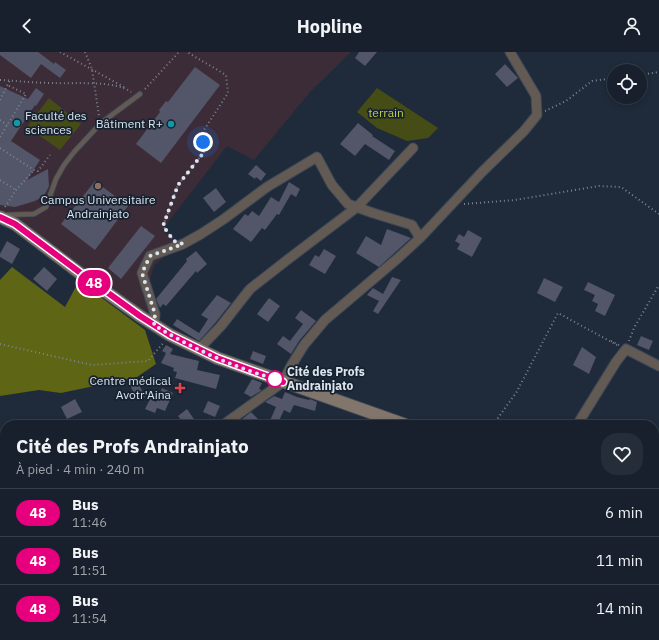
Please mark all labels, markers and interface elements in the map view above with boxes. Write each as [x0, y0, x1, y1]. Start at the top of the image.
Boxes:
icon: back [16, 15, 38, 37]
text: Hopline [297, 15, 362, 38]
icon: person [621, 15, 643, 37]
map controls [607, 64, 647, 104]
button: locate [607, 64, 647, 104]
park label: terrain [368, 105, 404, 120]
place label: Faculté des sciences [25, 108, 87, 137]
place label: Bâtiment R+ [96, 116, 163, 131]
marker: Faculté des sciences [12, 118, 22, 128]
marker: Bâtiment R+ [166, 119, 176, 129]
your location [193, 132, 213, 152]
marker: Campus Universitaire Andrainjato [93, 181, 103, 191]
place label: Campus Universitaire Andrainjato [41, 192, 156, 221]
line badge: 48 [76, 270, 112, 296]
text: 48 [86, 274, 102, 292]
place label: Cité des Profs Andrainjato [287, 364, 365, 393]
marker: Cité des Profs Andrainjato [266, 370, 284, 388]
place label: Centre médical Avotr'Aina [89, 373, 172, 402]
marker: Centre médical Avotr'Aina [174, 382, 186, 394]
button: heart [601, 433, 643, 475]
text: Cité des Profs Andrainjato [16, 434, 249, 458]
text: À pied · 4 min · 240 m [16, 461, 144, 478]
text: Bus [72, 495, 99, 514]
text: 6 min [605, 503, 643, 522]
text: 48 [30, 504, 46, 522]
text: 11:46 [72, 514, 107, 531]
text: Bus [72, 543, 99, 562]
text: 11 min [596, 551, 643, 570]
text: 48 [30, 552, 46, 570]
text: 11:51 [72, 562, 107, 579]
text: Bus [72, 591, 99, 610]
text: 14 min [596, 599, 643, 618]
text: 48 [30, 600, 46, 618]
text: 11:54 [72, 610, 107, 627]

